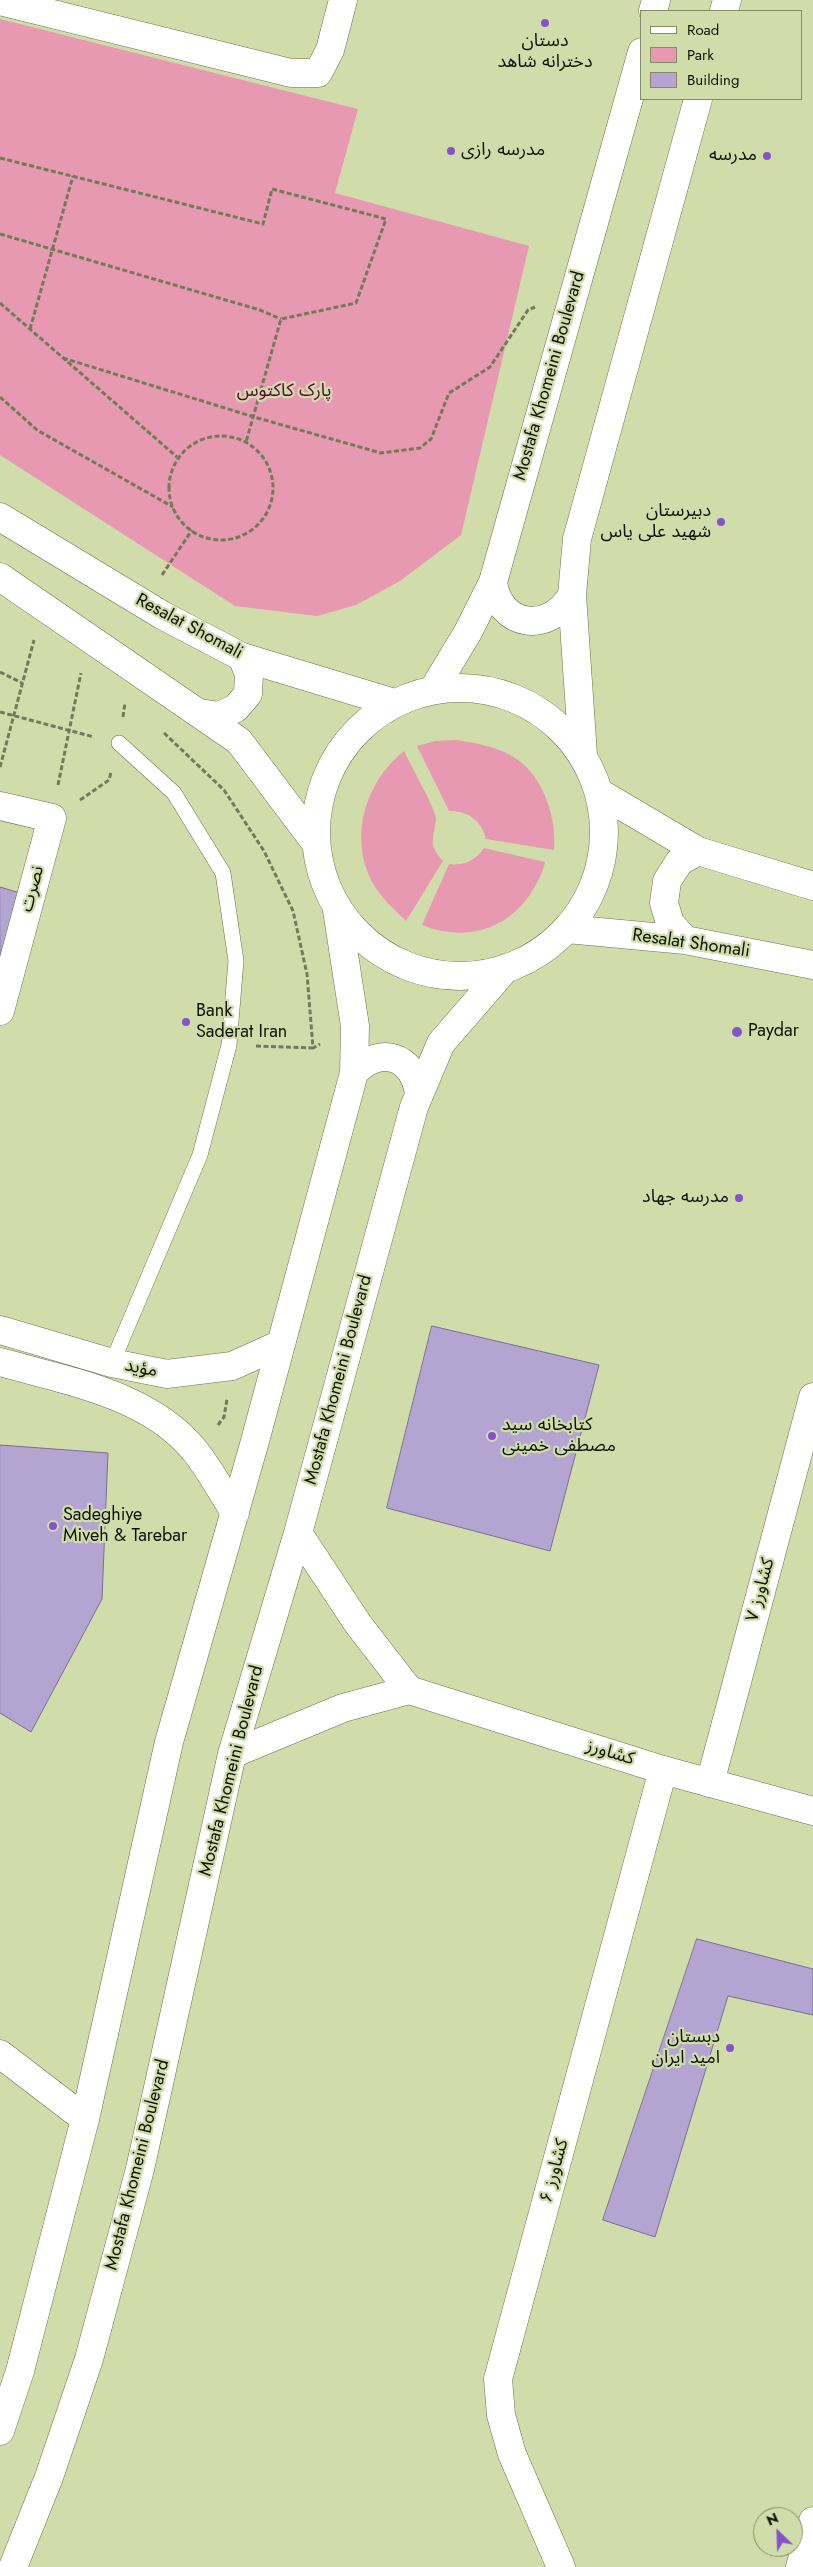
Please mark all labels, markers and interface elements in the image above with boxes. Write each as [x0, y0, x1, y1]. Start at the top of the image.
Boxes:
legend [640, 10, 803, 100]
marker: دستان دخترانه شاهد [539, 17, 551, 29]
text: Road [687, 19, 719, 41]
place label: دستان دخترانه شاهد [497, 31, 593, 74]
text: Park [687, 44, 714, 66]
text: Building [687, 69, 739, 91]
place label: مدرسه رازی [461, 140, 545, 162]
marker: مدرسه رازی [445, 145, 457, 157]
place label: مدرسه [709, 145, 757, 167]
marker: مدرسه [761, 150, 773, 162]
street label: Mostafa Khomeini Boulevard [510, 269, 590, 483]
park label: پارک کاکتوس [237, 381, 331, 403]
place label: دبیرستان شهید علی یاس [601, 501, 711, 544]
marker: دبیرستان شهید علی یاس [715, 516, 727, 528]
street label: Resalat Shomali [132, 590, 246, 664]
street label: نصرت [16, 864, 50, 914]
street label: Resalat Shomali [631, 925, 751, 963]
place label: Bank Saderat Iran [196, 1001, 287, 1044]
marker: Bank Saderat Iran [180, 1016, 192, 1028]
place label: Paydar [748, 1021, 799, 1043]
marker: Paydar [730, 1025, 744, 1039]
place label: مدرسه جهاد [642, 1187, 729, 1209]
marker: مدرسه جهاد [733, 1192, 745, 1204]
street label: Mostafa Khomeini Boulevard [301, 1273, 377, 1487]
street label: مؤید [123, 1355, 159, 1383]
place label: کتابخانه سید مصطفی خمینی [502, 1415, 616, 1458]
marker: کتابخانه سید مصطفی خمینی [486, 1430, 498, 1442]
place label: Sadeghiye Miveh & Tarebar [63, 1505, 187, 1548]
marker: Sadeghiye Miveh & Tarebar [47, 1520, 59, 1532]
street label: کشاورز ۷ [742, 1556, 780, 1624]
street label: Mostafa Khomeini Boulevard [195, 1663, 269, 1879]
street label: کشاورز [583, 1735, 637, 1771]
place label: دبستان امید ایران [652, 2027, 720, 2070]
marker: دبستان امید ایران [724, 2042, 736, 2054]
street label: Mostafa Khomeini Boulevard [101, 2057, 175, 2273]
street label: کشاورز ۶ [536, 2137, 574, 2205]
north arrow [753, 2507, 803, 2557]
text: N [763, 2508, 781, 2531]

